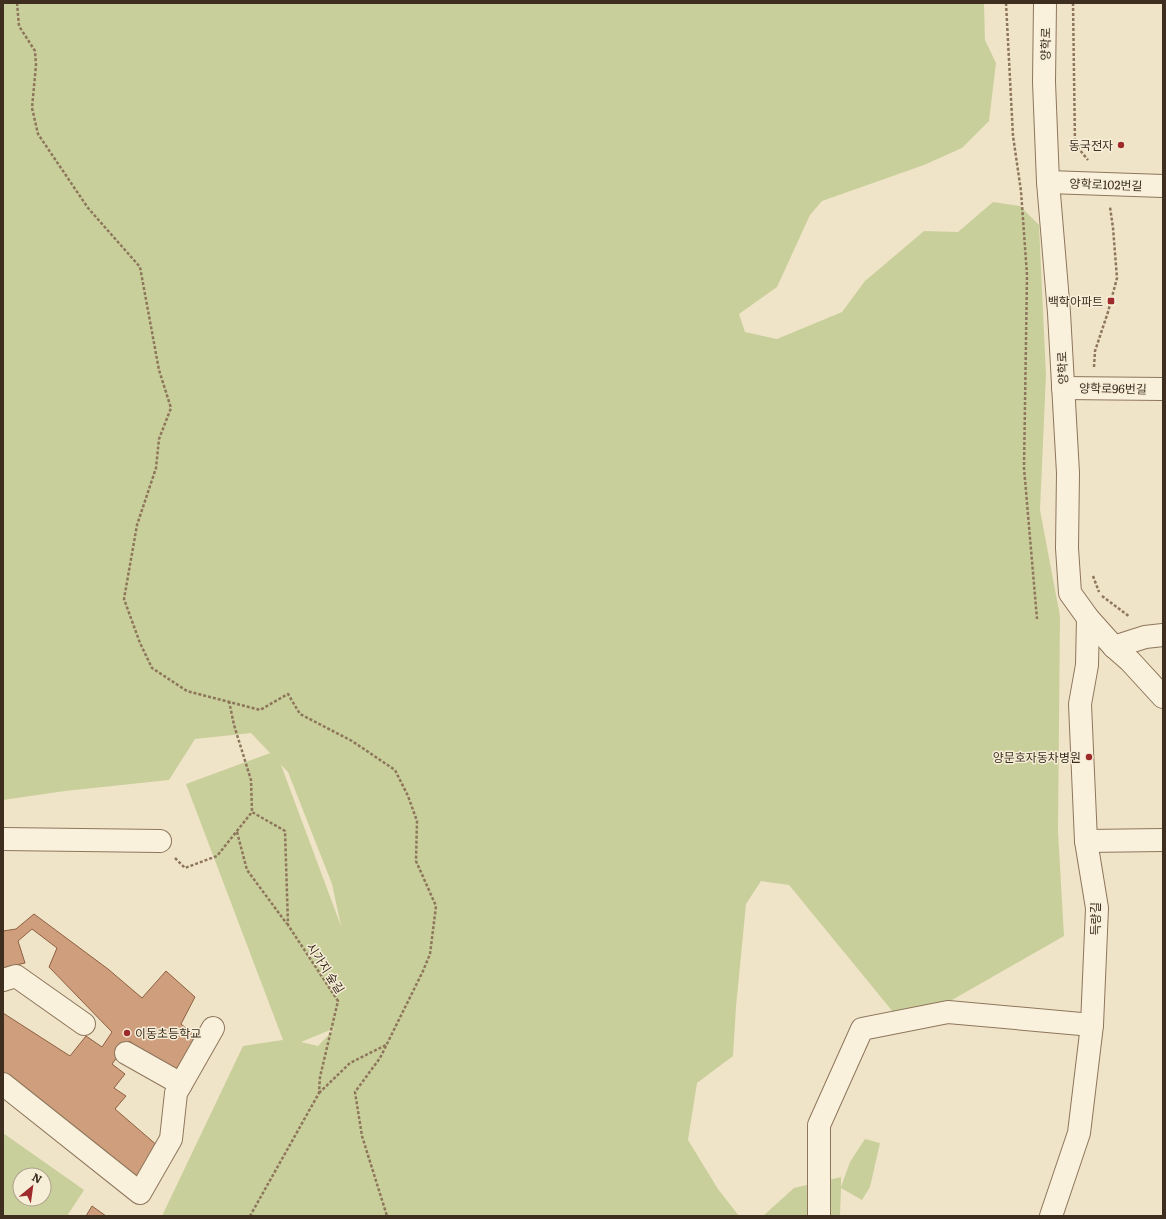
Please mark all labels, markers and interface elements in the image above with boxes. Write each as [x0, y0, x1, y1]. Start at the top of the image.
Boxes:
street label: 양학로 [1036, 27, 1054, 61]
place label: 동국전자 [1069, 136, 1113, 154]
marker: 동국전자 [1116, 140, 1126, 150]
street label: 양학로102번길 [1069, 174, 1143, 194]
place label: 백학아파트 [1048, 292, 1103, 310]
marker: 백학아파트 [1106, 296, 1116, 306]
street label: 양학로 [1052, 351, 1072, 385]
street label: 양학로96번길 [1079, 378, 1147, 398]
place label: 양문호자동차병원 [993, 748, 1081, 766]
marker: 양문호자동차병원 [1084, 752, 1094, 762]
street label: 득량길 [1086, 902, 1104, 936]
street label: 시가지 숲길 [303, 939, 349, 997]
place label: 이동초등학교 [135, 1024, 201, 1042]
marker: 이동초등학교 [122, 1028, 132, 1038]
north arrow [12, 1167, 52, 1207]
text: N [29, 1168, 45, 1187]

